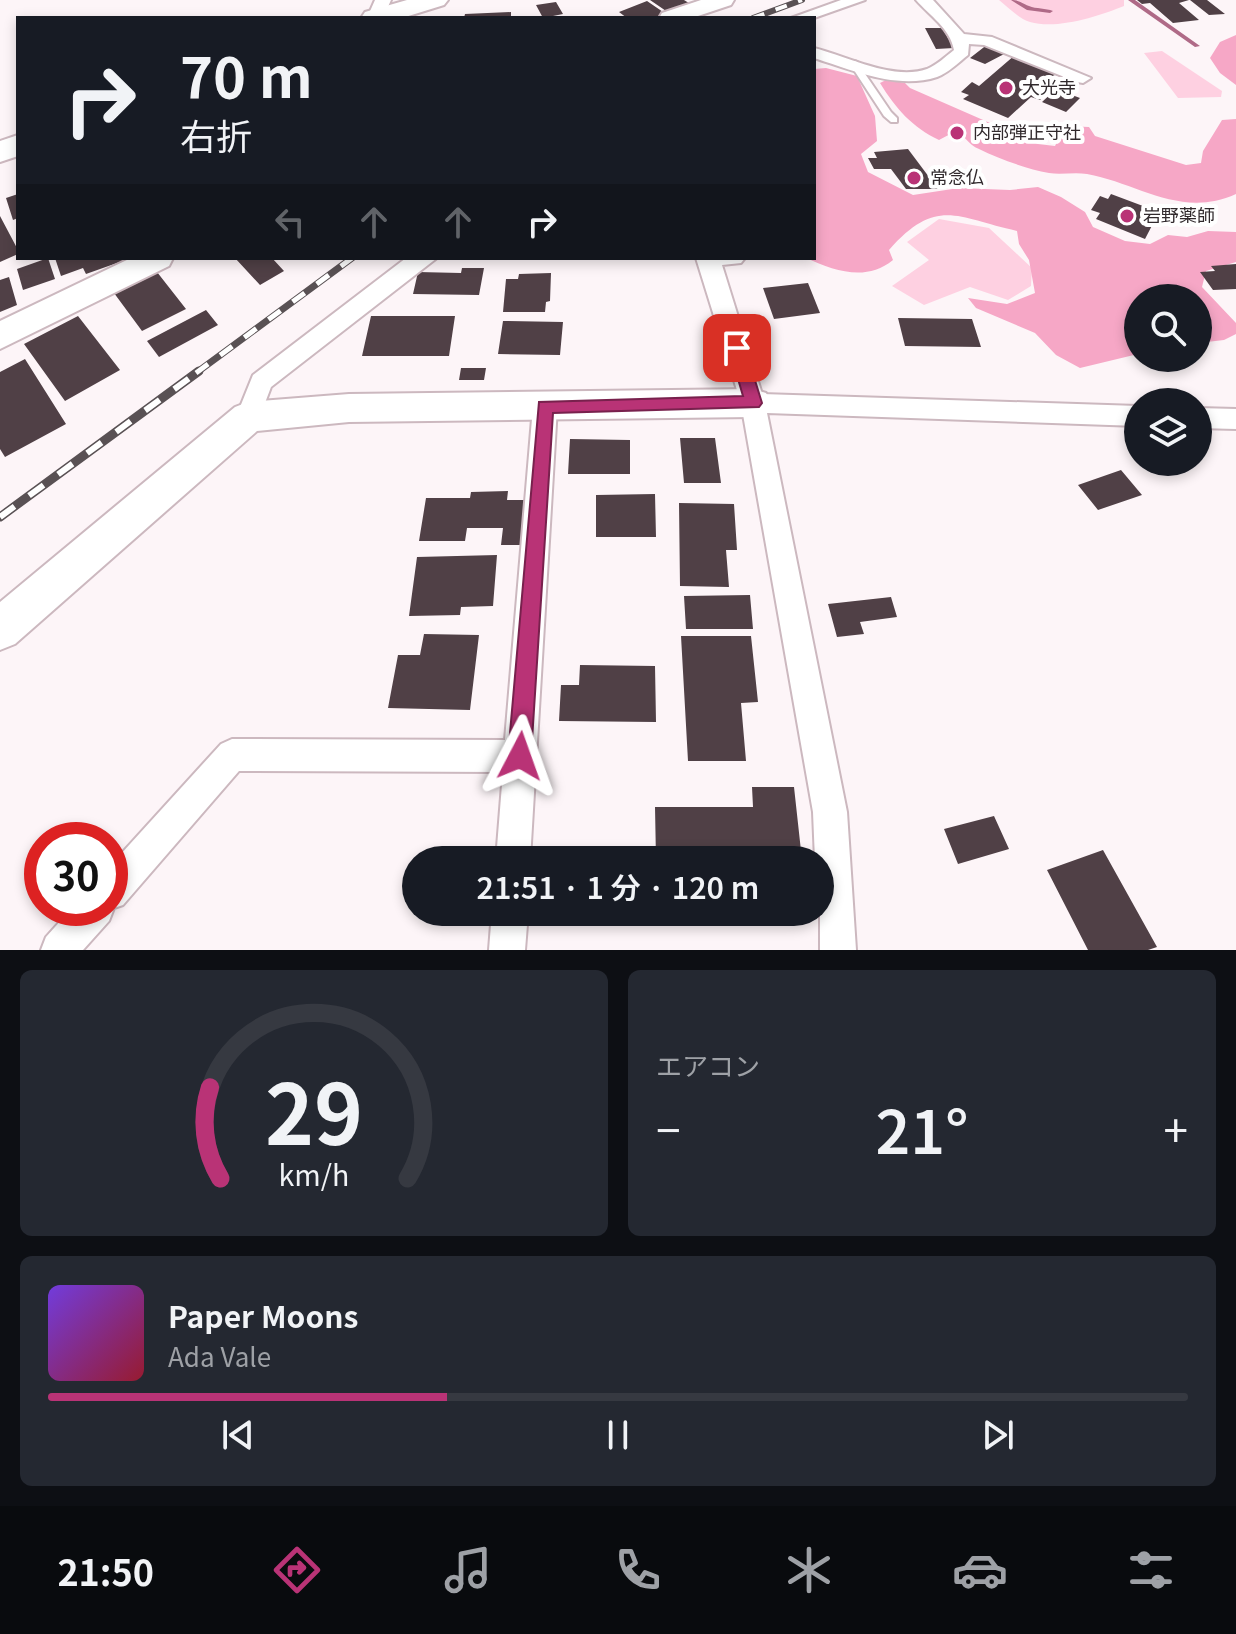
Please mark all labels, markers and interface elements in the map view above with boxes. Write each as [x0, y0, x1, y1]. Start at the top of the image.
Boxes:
text: 70 m [180, 33, 313, 114]
icon: right [48, 48, 152, 152]
place label: 大光寺 [1022, 73, 1076, 99]
marker: 大光寺 [997, 79, 1015, 97]
text: 右折 [180, 108, 252, 160]
place label: 内部弾正守社 [973, 118, 1081, 144]
marker: 内部弾正守社 [948, 124, 966, 142]
place label: 常念仏 [930, 163, 984, 189]
marker: 常念仏 [905, 169, 923, 187]
icon: left [268, 200, 312, 244]
icon: ahead [352, 200, 396, 244]
icon: ahead [436, 200, 480, 244]
icon: right [520, 200, 564, 244]
place label: 岩野薬師 [1143, 201, 1215, 227]
marker: 岩野薬師 [1118, 207, 1136, 225]
map controls [1124, 284, 1212, 476]
button: search [1124, 284, 1212, 372]
pin [703, 314, 771, 382]
icon: arrive [715, 326, 759, 370]
button: layers [1124, 388, 1212, 476]
position arrow [478, 714, 562, 798]
speed limit sign: 30 [24, 822, 128, 926]
text: 21:51 · 1 分 · 120 m [477, 864, 759, 908]
text: エアコン [656, 1046, 760, 1083]
text: 29 [265, 1048, 363, 1169]
text: 21° [875, 1084, 969, 1171]
text: − [656, 1096, 680, 1160]
text: + [1164, 1096, 1188, 1160]
text: km/h [279, 1153, 349, 1194]
text: Paper Moons [168, 1293, 358, 1337]
text: Ada Vale [168, 1337, 271, 1374]
icon: previous [216, 1413, 260, 1457]
icon: pause [596, 1413, 640, 1457]
icon: next [976, 1413, 1020, 1457]
icon: directions [269, 1542, 325, 1598]
icon: music [440, 1542, 496, 1598]
icon: phone [610, 1542, 666, 1598]
icon: climate [781, 1542, 837, 1598]
icon: car [952, 1542, 1008, 1598]
icon: filters [1123, 1542, 1179, 1598]
text: 21:50 [57, 1544, 154, 1596]

